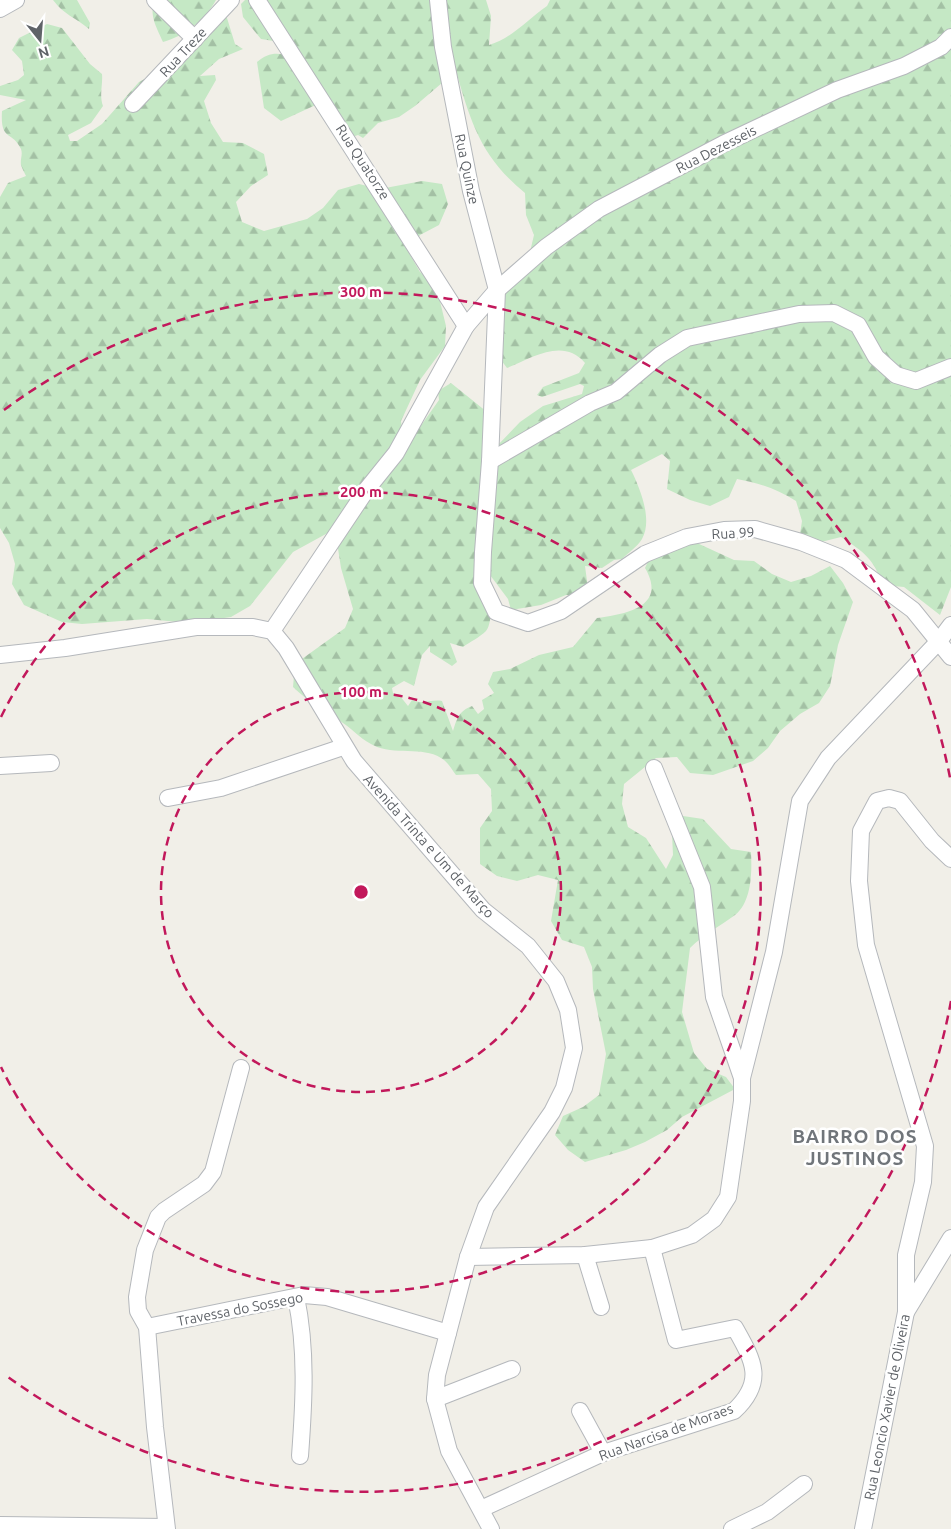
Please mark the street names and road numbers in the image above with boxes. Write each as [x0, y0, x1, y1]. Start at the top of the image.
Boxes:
street label: Rua Treze [156, 24, 210, 80]
street label: Rua Quatorze [333, 121, 393, 203]
street label: Rua Dezesseis [673, 122, 759, 176]
street label: Rua Quinze [452, 132, 482, 206]
street label: Rua 99 [711, 524, 755, 542]
street label: Avenida Trinta e Um de Março [360, 771, 498, 921]
street label: Travessa do Sossego [176, 1289, 304, 1329]
street label: Rua Leoncio Xavier de Oliveira [861, 1313, 913, 1501]
street label: Rua Narcisa de Moraes [597, 1400, 735, 1464]

